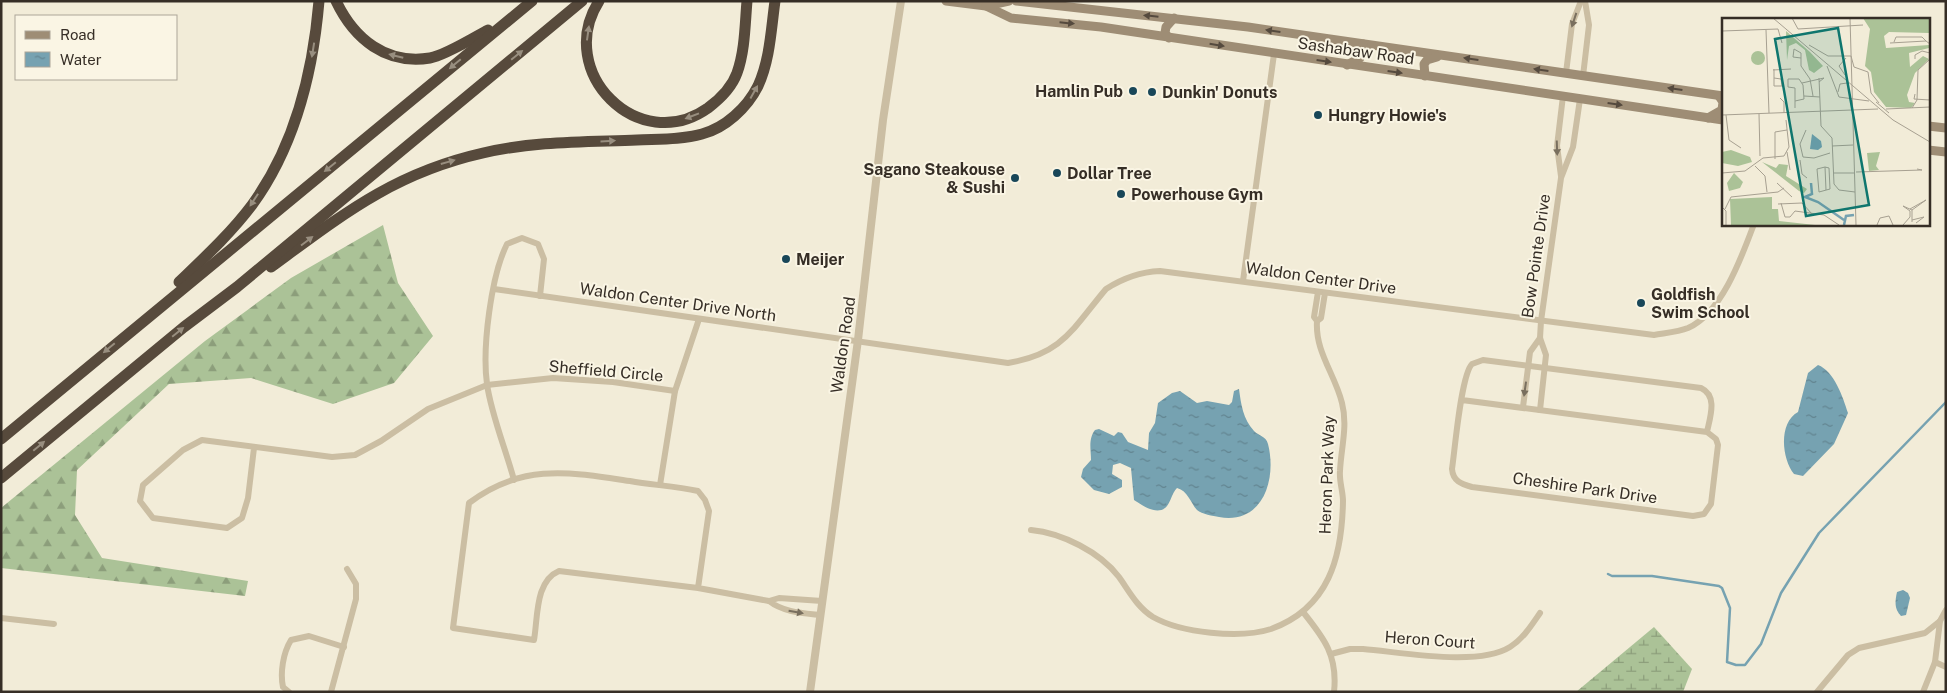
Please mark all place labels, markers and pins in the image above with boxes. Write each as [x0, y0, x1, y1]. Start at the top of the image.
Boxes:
place label: Hamlin Pub [1035, 82, 1123, 101]
place label: Dunkin' Donuts [1162, 83, 1277, 102]
marker: Hamlin Pub [1127, 85, 1139, 97]
marker: Dunkin' Donuts [1146, 86, 1158, 98]
place label: Hungry Howie's [1328, 106, 1447, 125]
marker: Hungry Howie's [1312, 109, 1324, 121]
place label: Sagano Steakouse & Sushi [863, 160, 1005, 197]
place label: Dollar Tree [1067, 164, 1152, 183]
marker: Dollar Tree [1051, 167, 1063, 179]
marker: Sagano Steakouse & Sushi [1009, 172, 1021, 184]
place label: Powerhouse Gym [1131, 185, 1263, 204]
marker: Powerhouse Gym [1115, 188, 1127, 200]
place label: Meijer [796, 250, 845, 269]
marker: Meijer [780, 253, 792, 265]
place label: Goldfish Swim School [1651, 285, 1750, 322]
marker: Goldfish Swim School [1635, 297, 1647, 309]

